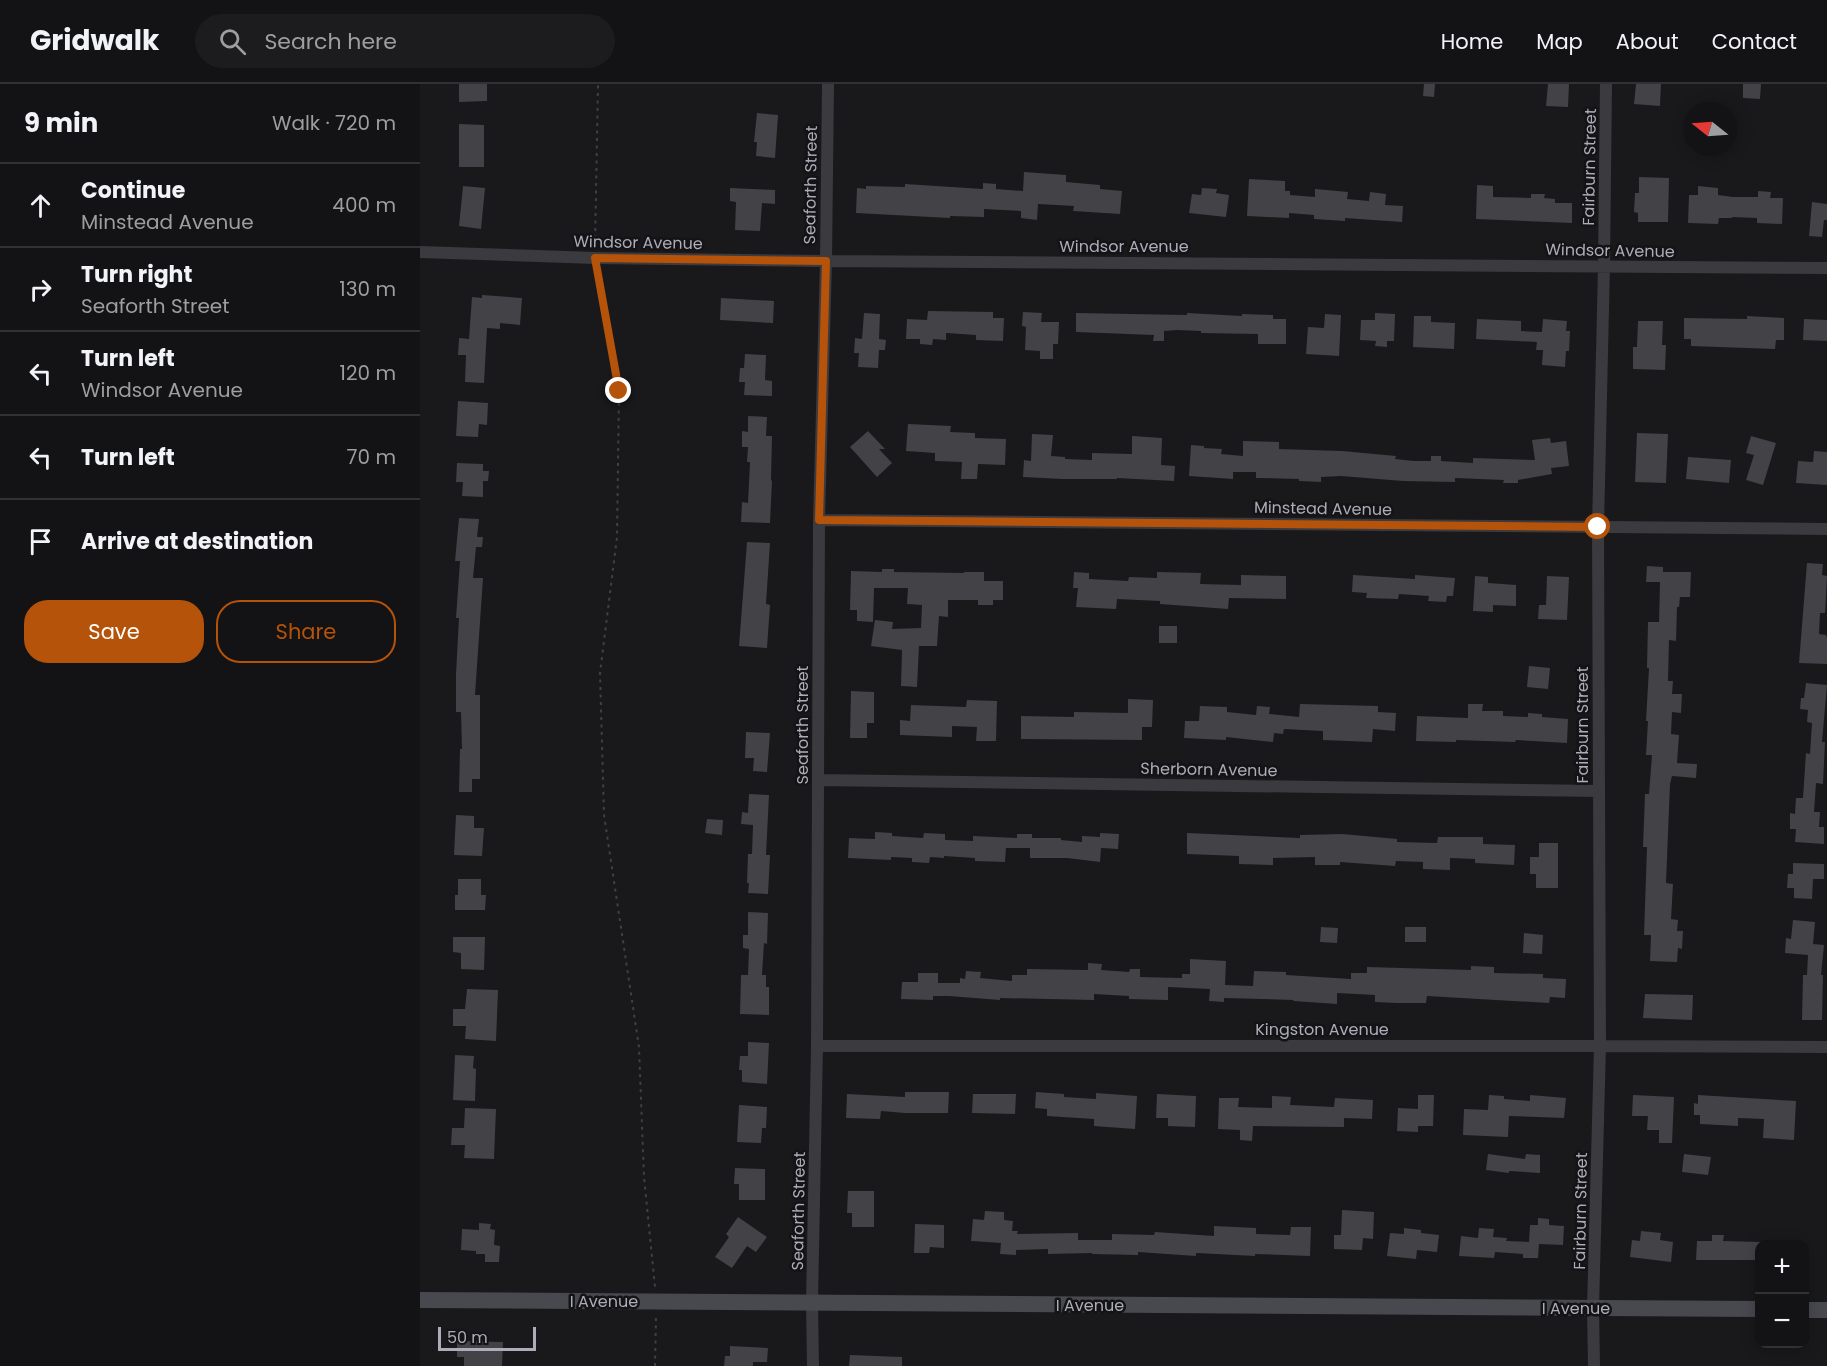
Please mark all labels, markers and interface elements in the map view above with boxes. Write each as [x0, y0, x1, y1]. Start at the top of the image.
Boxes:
search box [195, 14, 615, 68]
text: Gridwalk [30, 21, 159, 60]
icon: search [216, 25, 249, 58]
text: Search here [264, 26, 397, 57]
text: Home [1441, 27, 1503, 56]
text: Map [1536, 27, 1583, 56]
text: About [1616, 27, 1679, 56]
text: Contact [1712, 27, 1797, 56]
north arrow [1683, 102, 1737, 156]
text: 9 min [24, 105, 98, 141]
street label: Fairburn Street [1577, 108, 1602, 226]
text: Walk · 720 m [272, 109, 396, 137]
street label: Seaforth Street [798, 125, 823, 245]
text: Continue [81, 175, 185, 206]
icon: ahead [24, 189, 57, 222]
text: 400 m [332, 191, 396, 219]
text: Minstead Avenue [81, 208, 254, 236]
street label: Windsor Avenue [573, 230, 703, 255]
street label: Windsor Avenue [1059, 235, 1189, 258]
street label: Windsor Avenue [1545, 238, 1675, 263]
text: Turn right [81, 259, 192, 290]
icon: right [24, 273, 57, 306]
text: 130 m [339, 275, 396, 303]
text: Seaforth Street [81, 292, 229, 320]
text: Turn left [81, 343, 175, 374]
icon: left [24, 357, 57, 390]
text: 120 m [340, 359, 396, 387]
text: Windsor Avenue [81, 376, 243, 404]
route end [605, 377, 631, 403]
icon: left [24, 441, 57, 474]
text: Turn left [81, 442, 175, 473]
text: 70 m [347, 443, 396, 471]
street label: Minstead Avenue [1254, 496, 1392, 521]
route start [1584, 513, 1610, 539]
icon: arrive [24, 525, 57, 558]
text: Arrive at destination [81, 526, 313, 557]
button: Save [24, 600, 204, 663]
button: Share [216, 600, 396, 663]
street label: Seaforth Street [791, 665, 814, 784]
street label: Fairburn Street [1571, 666, 1594, 784]
street label: Sherborn Avenue [1140, 757, 1278, 782]
street label: Kingston Avenue [1255, 1018, 1389, 1041]
street label: Seaforth Street [786, 1151, 811, 1271]
street label: Fairburn Street [1568, 1152, 1593, 1270]
map controls [1755, 1240, 1809, 1348]
button: + [1755, 1240, 1809, 1294]
street label: I Avenue [570, 1290, 638, 1313]
street label: I Avenue [1056, 1294, 1124, 1317]
button: − [1755, 1294, 1809, 1348]
street label: I Avenue [1542, 1297, 1610, 1320]
scale bar [438, 1324, 536, 1352]
text: 50 m [447, 1326, 488, 1349]

